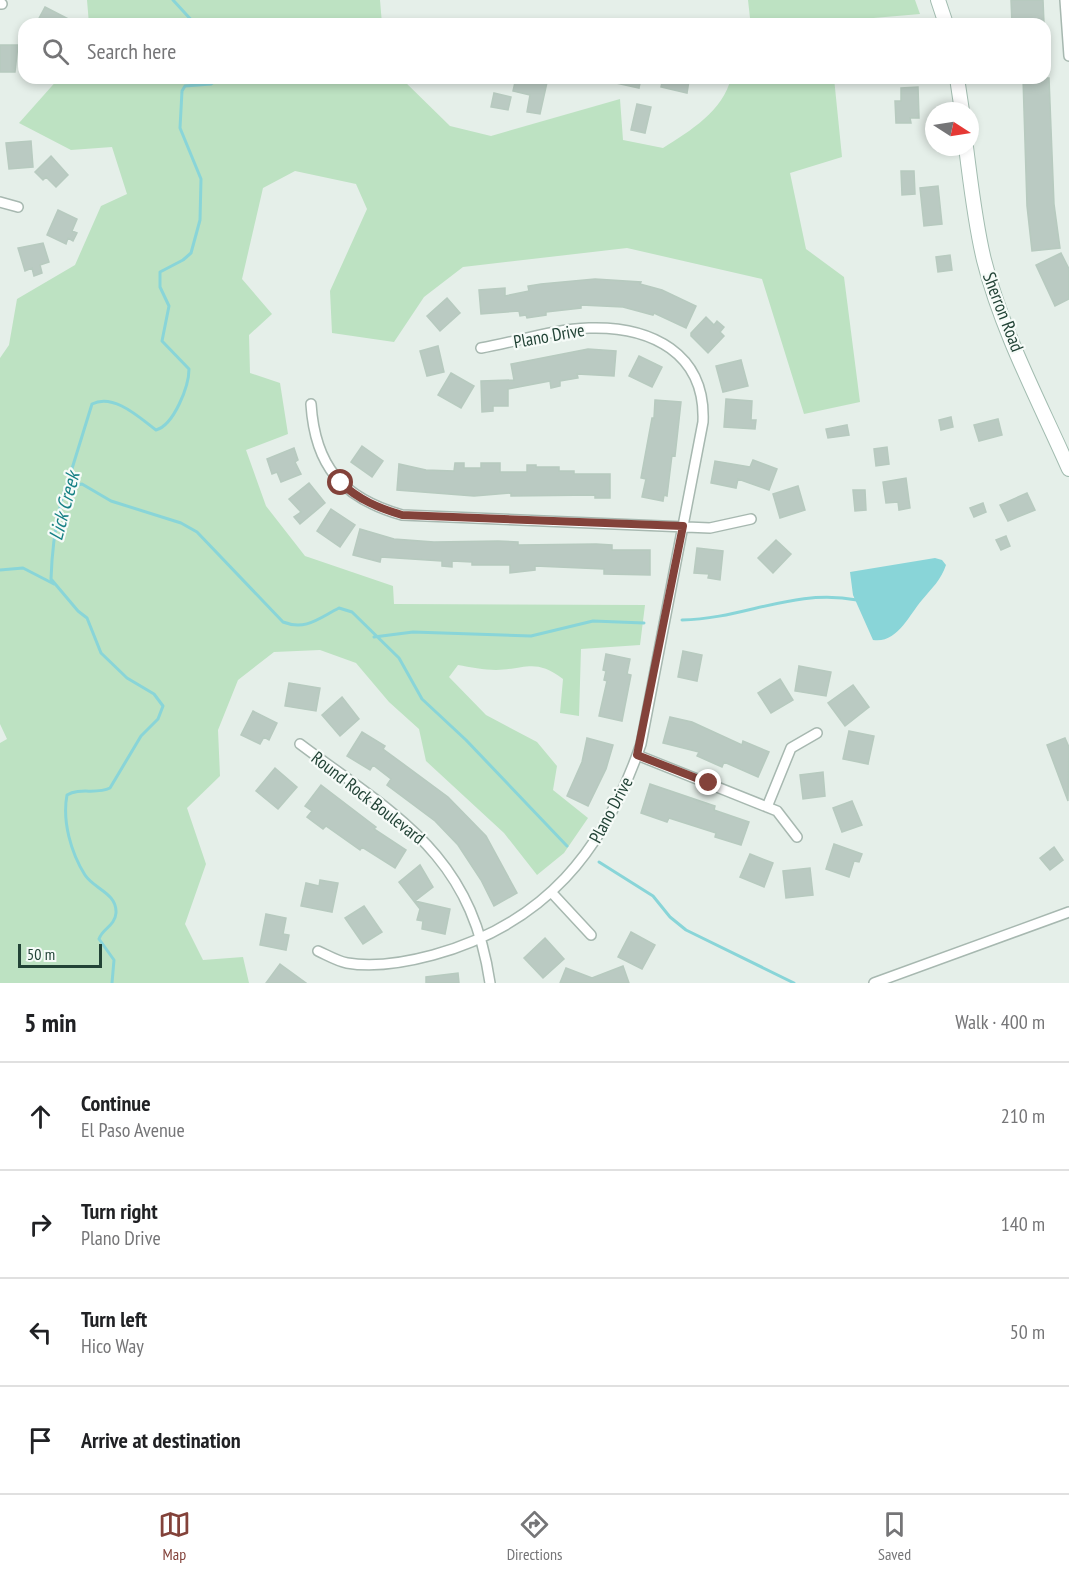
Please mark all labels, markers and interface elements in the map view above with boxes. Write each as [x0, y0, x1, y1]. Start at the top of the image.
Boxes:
search box [18, 18, 1051, 84]
icon: search [39, 35, 72, 68]
text: Search here [87, 37, 176, 65]
north arrow [925, 102, 979, 156]
street label: Sherron Road [978, 269, 1029, 355]
street label: Plano Drive [512, 318, 586, 353]
water label: Lick Creek [42, 467, 86, 543]
route start [327, 469, 353, 495]
street label: Round Rock Boulevard [307, 746, 430, 849]
route end [695, 769, 721, 795]
street label: Plano Drive [584, 773, 638, 847]
scale bar [18, 941, 102, 968]
text: 50 m [27, 944, 55, 964]
text: 5 min [24, 1006, 77, 1039]
text: Walk · 400 m [955, 1009, 1045, 1035]
text: Continue [81, 1089, 151, 1117]
icon: ahead [24, 1100, 57, 1133]
text: 210 m [1001, 1103, 1045, 1129]
text: El Paso Avenue [81, 1117, 185, 1143]
text: Turn right [81, 1197, 158, 1225]
icon: right [24, 1208, 57, 1241]
text: 140 m [1001, 1211, 1045, 1237]
text: Plano Drive [81, 1225, 161, 1251]
text: Turn left [81, 1305, 147, 1333]
icon: left [24, 1316, 57, 1349]
text: 50 m [1010, 1319, 1045, 1345]
text: Hico Way [81, 1333, 144, 1359]
icon: arrive [24, 1424, 57, 1457]
text: Arrive at destination [81, 1426, 241, 1454]
tab: Map [158, 1508, 191, 1564]
tab: Directions [507, 1508, 562, 1564]
tab: Saved [878, 1508, 911, 1564]

